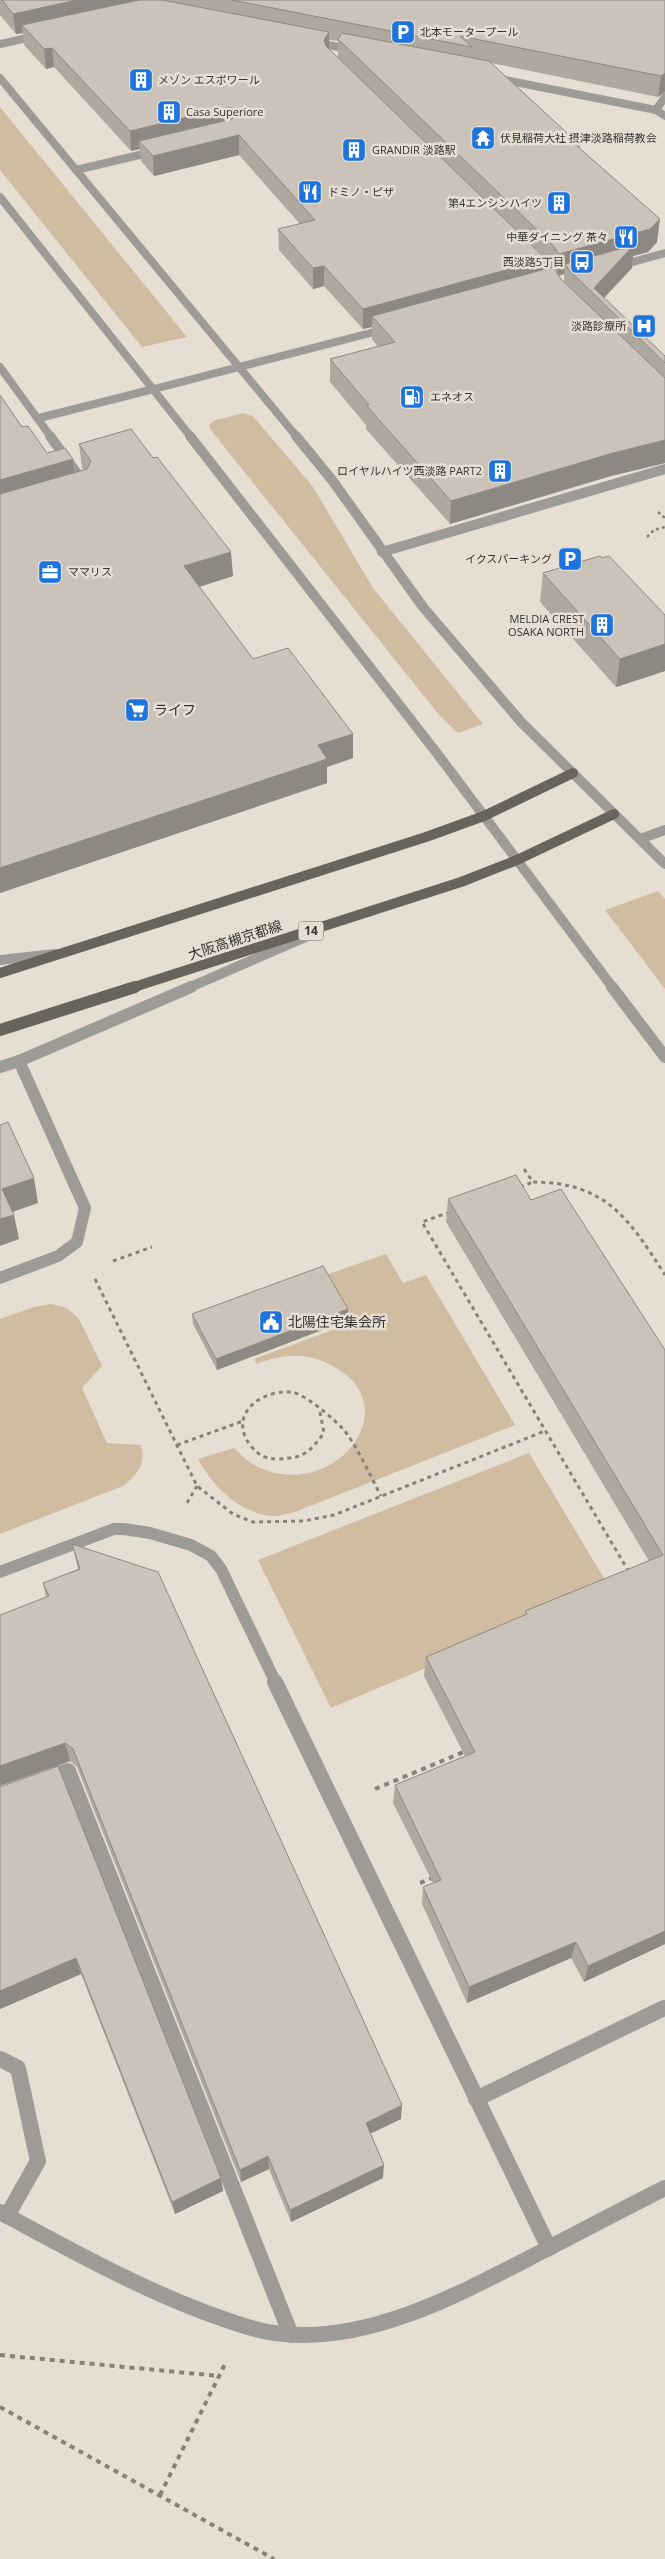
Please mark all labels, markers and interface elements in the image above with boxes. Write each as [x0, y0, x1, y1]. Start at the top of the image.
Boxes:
parking icon: 北本モータープール [390, 19, 416, 45]
place label: 北本モータープール [420, 24, 518, 39]
building icon: メゾン エスポワール [128, 67, 154, 93]
place label: メゾン エスポワール [158, 72, 260, 87]
building icon: Casa Superiore [156, 99, 182, 125]
place label: Casa Superiore [186, 104, 264, 119]
temple icon: 伏見稲荷大社 摂津淡路稲荷教会 [470, 125, 496, 151]
place label: 伏見稲荷大社 摂津淡路稲荷教会 [500, 130, 657, 145]
building icon: GRANDIR 淡路駅 [341, 137, 367, 163]
place label: GRANDIR 淡路駅 [372, 142, 456, 157]
restaurant icon: ドミノ・ピザ [297, 179, 323, 205]
place label: ドミノ・ピザ [328, 184, 394, 199]
building icon: 第4エンシンハイツ [546, 190, 572, 216]
place label: 第4エンシンハイツ [448, 195, 542, 210]
restaurant icon: 中華ダイニング 茶々 [613, 224, 639, 250]
place label: 中華ダイニング 茶々 [506, 229, 608, 244]
bus stop icon: 西淡路5丁目 [569, 249, 595, 275]
place label: 西淡路5丁目 [503, 254, 564, 269]
hospital icon: 淡路診療所 [631, 313, 657, 339]
place label: 淡路診療所 [571, 318, 627, 333]
fuel station icon: エネオス [399, 384, 425, 410]
place label: エネオス [430, 389, 474, 404]
building icon: ロイヤルハイツ西淡路 PART2 [487, 458, 513, 484]
place label: ロイヤルハイツ西淡路 PART2 [337, 463, 482, 478]
parking icon: イクスパーキング [557, 546, 583, 572]
place label: イクスパーキング [465, 551, 552, 566]
office icon: ママリス [37, 559, 63, 585]
place label: ママリス [68, 564, 112, 579]
place label: MELDIA CREST OSAKA NORTH [508, 611, 584, 639]
building icon: MELDIA CREST OSAKA NORTH [589, 612, 615, 638]
supermarket icon: ライフ [124, 697, 150, 723]
place label: ライフ [154, 700, 196, 719]
street label: 大阪高槻京都線 [185, 915, 284, 964]
road number: 14 [298, 921, 324, 940]
public building icon: 北陽住宅集会所 [258, 1309, 284, 1335]
place label: 北陽住宅集会所 [288, 1312, 386, 1331]

